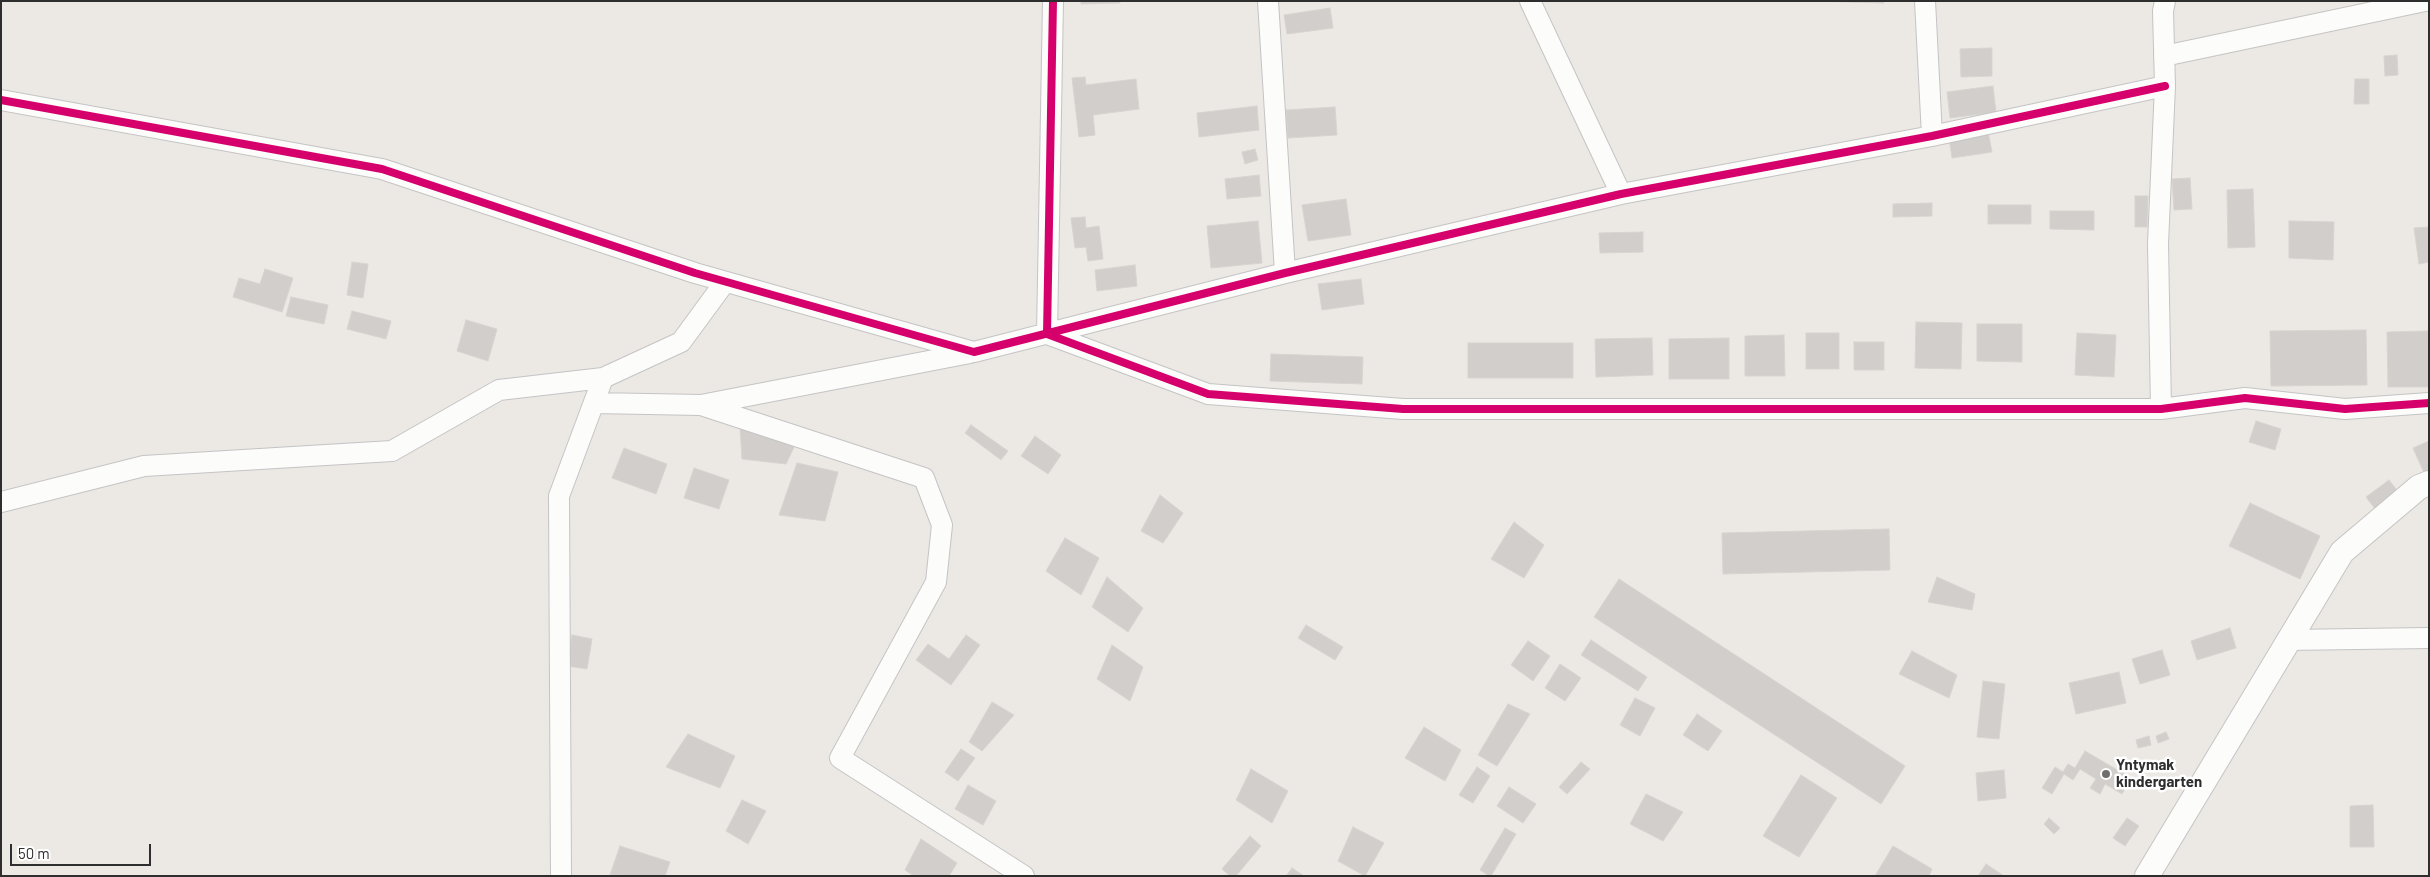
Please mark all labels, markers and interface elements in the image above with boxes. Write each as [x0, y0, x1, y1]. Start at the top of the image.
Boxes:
place label: Yntymak kindergarten [2116, 756, 2202, 791]
marker: Yntymak kindergarten [2100, 768, 2112, 780]
scale bar [12, 834, 154, 866]
text: 50 m [18, 844, 50, 862]

